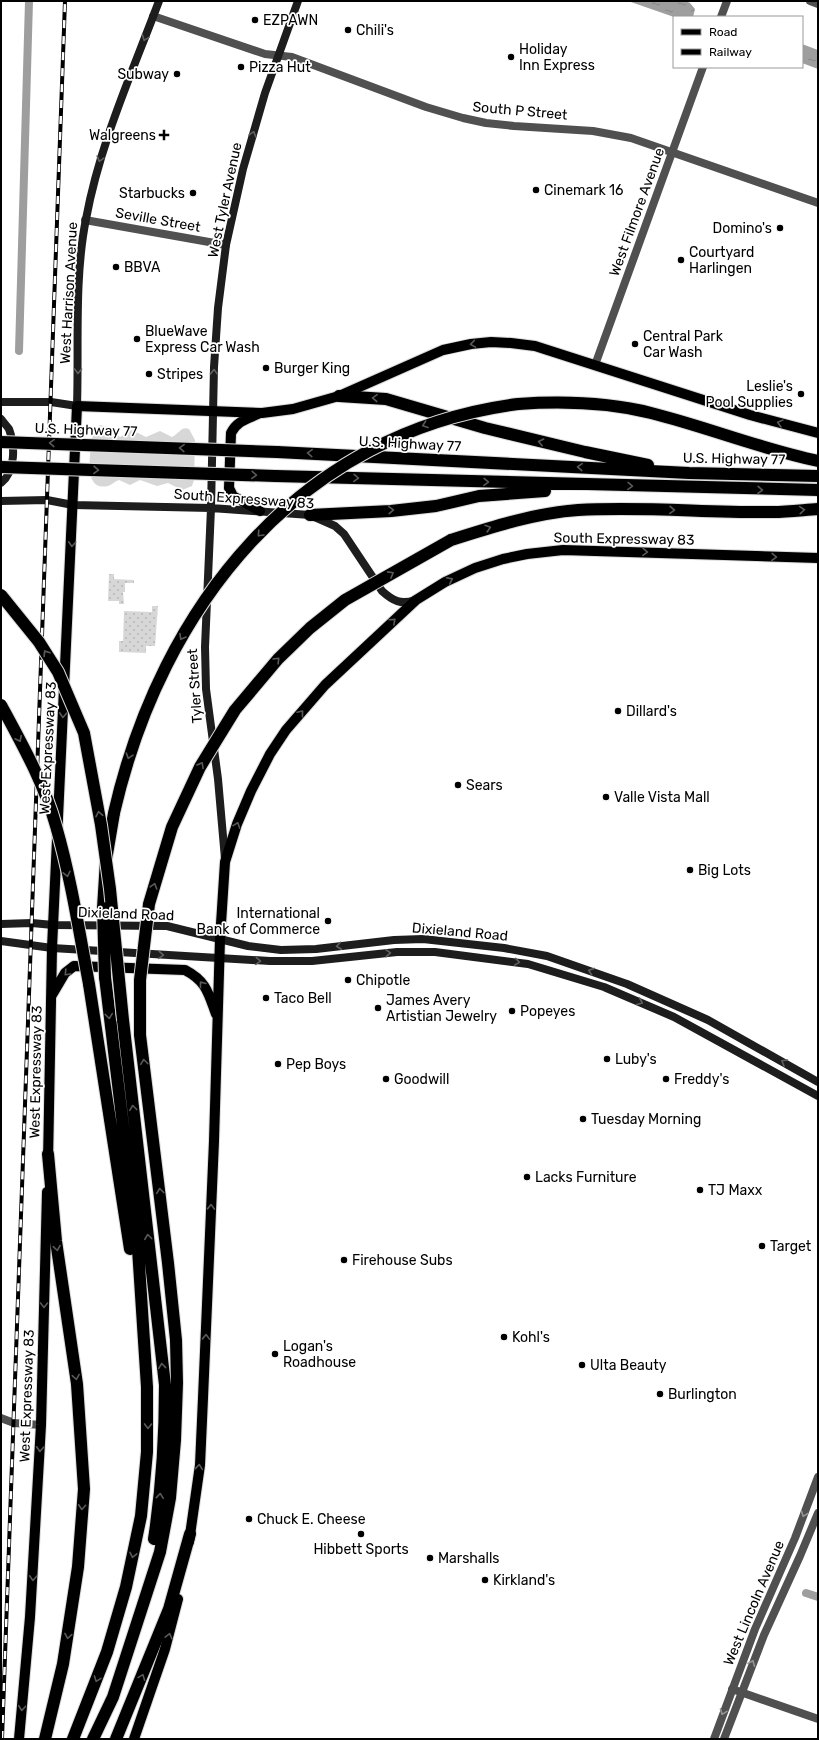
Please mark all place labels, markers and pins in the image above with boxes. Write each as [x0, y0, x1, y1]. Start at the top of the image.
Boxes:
place label: EZPAWN [263, 12, 318, 29]
marker: EZPAWN [250, 15, 260, 25]
place label: Chili's [356, 22, 394, 39]
marker: Chili's [343, 25, 353, 35]
place label: Holiday Inn Express [519, 41, 595, 74]
marker: Holiday Inn Express [506, 52, 516, 62]
place label: Pizza Hut [249, 59, 311, 76]
marker: Pizza Hut [236, 62, 246, 72]
place label: Subway [117, 66, 169, 83]
marker: Subway [172, 69, 182, 79]
place label: Walgreens [89, 127, 156, 144]
marker: Walgreens [159, 130, 169, 140]
place label: Cinemark 16 [544, 182, 623, 199]
place label: Starbucks [119, 185, 185, 202]
marker: Cinemark 16 [531, 185, 541, 195]
marker: Starbucks [188, 188, 198, 198]
place label: Domino's [712, 220, 772, 237]
marker: Domino's [775, 223, 785, 233]
place label: Courtyard Harlingen [689, 244, 754, 277]
marker: Courtyard Harlingen [676, 255, 686, 265]
place label: BBVA [124, 259, 161, 276]
marker: BBVA [111, 262, 121, 272]
place label: BlueWave Express Car Wash [145, 323, 260, 356]
place label: Central Park Car Wash [643, 328, 724, 361]
marker: BlueWave Express Car Wash [132, 334, 142, 344]
marker: Central Park Car Wash [630, 339, 640, 349]
place label: Burger King [274, 360, 350, 377]
marker: Burger King [261, 363, 271, 373]
place label: Stripes [157, 366, 203, 383]
marker: Stripes [144, 369, 154, 379]
place label: Leslie's Pool Supplies [706, 378, 793, 411]
marker: Leslie's Pool Supplies [796, 389, 806, 399]
place label: Dillard's [626, 703, 677, 720]
marker: Dillard's [613, 706, 623, 716]
place label: Sears [466, 777, 503, 794]
marker: Sears [453, 780, 463, 790]
place label: Valle Vista Mall [614, 789, 710, 806]
marker: Valle Vista Mall [601, 792, 611, 802]
place label: Big Lots [698, 862, 751, 879]
marker: Big Lots [685, 865, 695, 875]
place label: International Bank of Commerce [197, 905, 320, 938]
marker: International Bank of Commerce [323, 916, 333, 926]
place label: Chipotle [356, 972, 410, 989]
marker: Chipotle [343, 975, 353, 985]
place label: Taco Bell [274, 990, 332, 1007]
place label: James Avery Artistian Jewelry [386, 992, 497, 1025]
marker: Taco Bell [261, 993, 271, 1003]
marker: James Avery Artistian Jewelry [373, 1003, 383, 1013]
place label: Popeyes [520, 1003, 575, 1020]
marker: Popeyes [507, 1006, 517, 1016]
place label: Luby's [615, 1051, 657, 1068]
marker: Luby's [602, 1054, 612, 1064]
place label: Pep Boys [286, 1056, 346, 1073]
marker: Pep Boys [273, 1059, 283, 1069]
place label: Goodwill [394, 1071, 449, 1088]
place label: Freddy's [674, 1071, 729, 1088]
marker: Goodwill [381, 1074, 391, 1084]
marker: Freddy's [661, 1074, 671, 1084]
place label: Tuesday Morning [591, 1111, 701, 1128]
marker: Tuesday Morning [578, 1114, 588, 1124]
place label: Lacks Furniture [535, 1169, 637, 1186]
marker: Lacks Furniture [522, 1172, 532, 1182]
place label: TJ Maxx [708, 1182, 763, 1199]
marker: TJ Maxx [695, 1185, 705, 1195]
place label: Target [770, 1238, 812, 1255]
marker: Target [757, 1241, 767, 1251]
place label: Firehouse Subs [352, 1252, 453, 1269]
marker: Firehouse Subs [339, 1255, 349, 1265]
place label: Kohl's [512, 1329, 550, 1346]
marker: Kohl's [499, 1332, 509, 1342]
place label: Logan's Roadhouse [283, 1338, 356, 1371]
marker: Logan's Roadhouse [270, 1349, 280, 1359]
place label: Ulta Beauty [590, 1357, 667, 1374]
marker: Ulta Beauty [577, 1360, 587, 1370]
place label: Burlington [668, 1386, 737, 1403]
marker: Burlington [655, 1389, 665, 1399]
place label: Chuck E. Cheese [257, 1511, 366, 1528]
marker: Chuck E. Cheese [244, 1514, 254, 1524]
marker: Hibbett Sports [356, 1529, 366, 1539]
place label: Hibbett Sports [313, 1541, 409, 1558]
place label: Marshalls [438, 1550, 500, 1567]
marker: Marshalls [425, 1553, 435, 1563]
place label: Kirkland's [493, 1572, 555, 1589]
marker: Kirkland's [480, 1575, 490, 1585]

